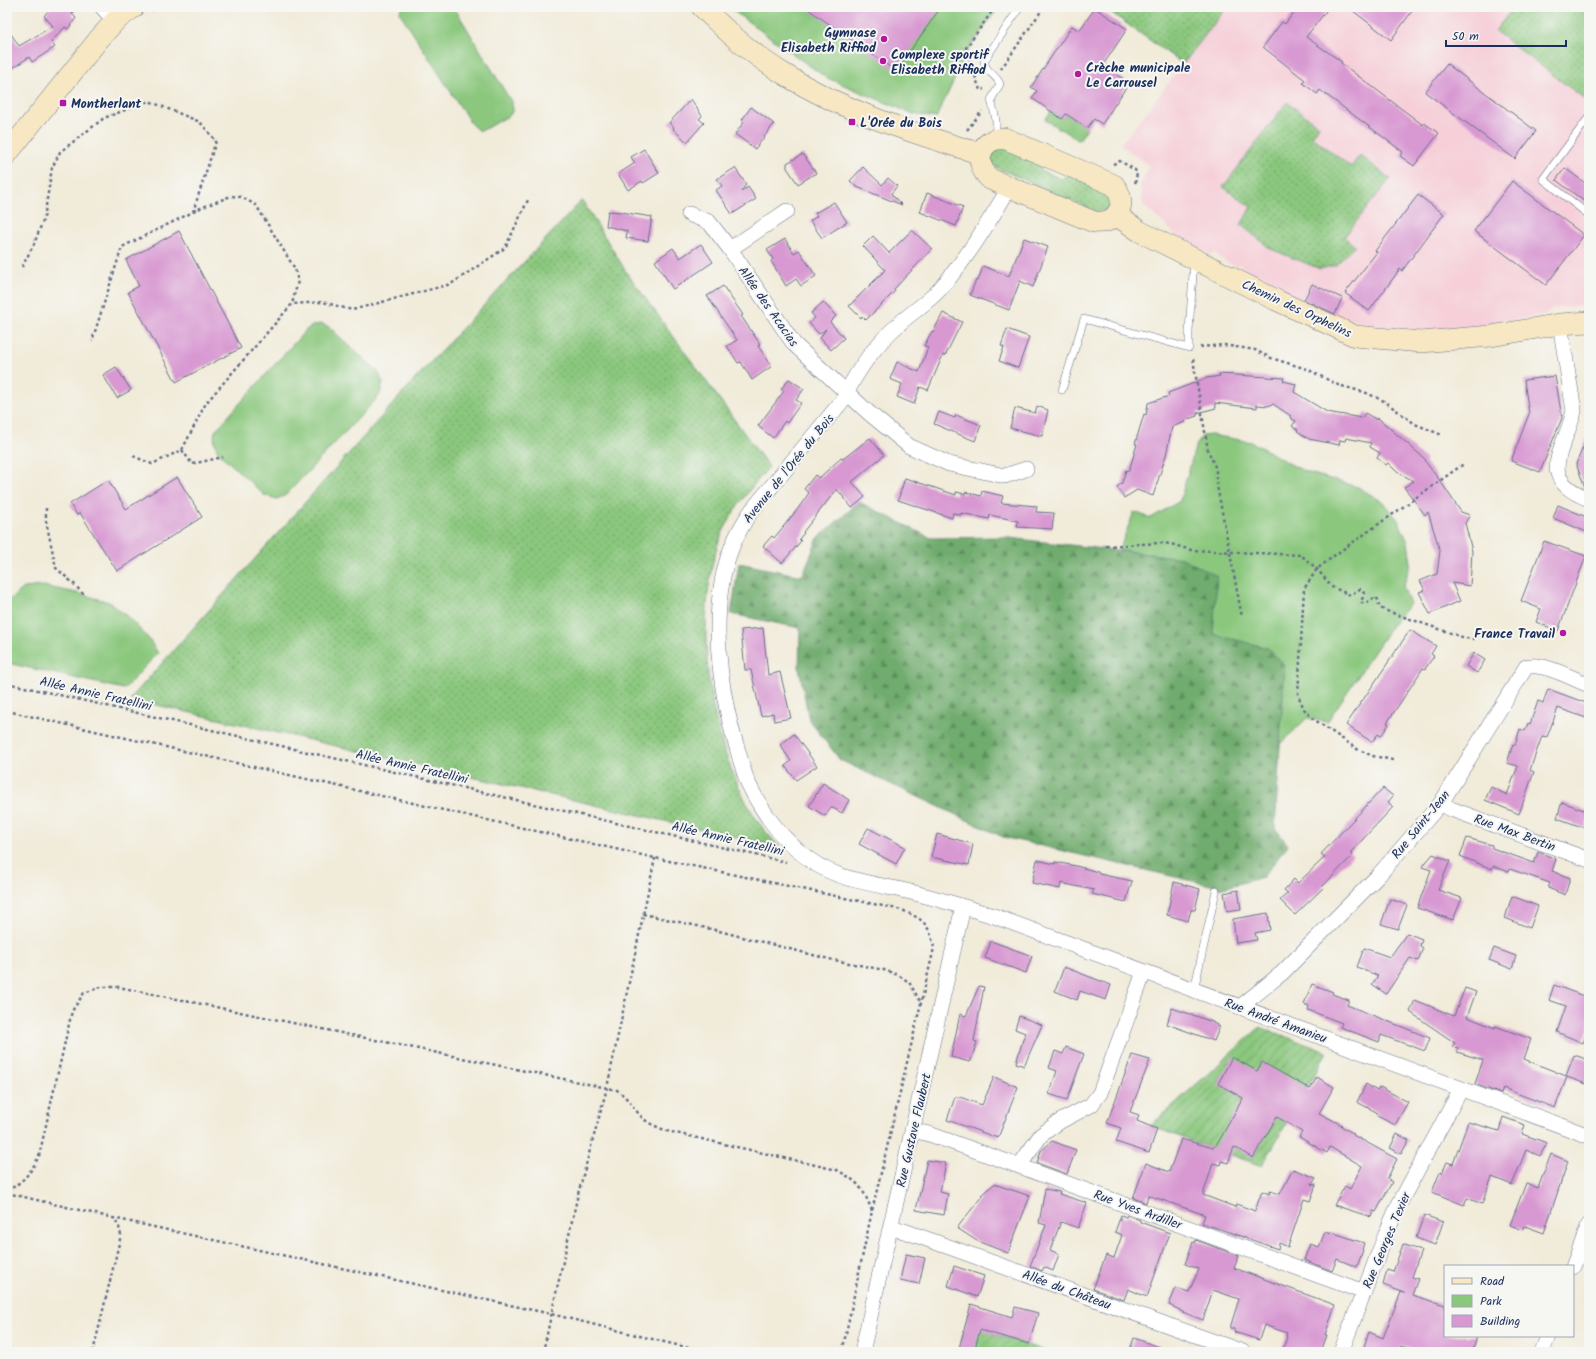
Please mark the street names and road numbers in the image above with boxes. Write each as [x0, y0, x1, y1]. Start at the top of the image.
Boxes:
street label: Allée des Acacias [732, 262, 804, 352]
street label: Chemin des Orphelins [1238, 275, 1355, 344]
street label: Avenue de l'Orée du Bois [738, 409, 840, 528]
street label: Allée Annie Fratellini [38, 671, 155, 718]
street label: Allée Annie Fratellini [354, 744, 471, 791]
street label: Rue Saint-Jean [1387, 786, 1456, 864]
street label: Rue Max Bertin [1471, 809, 1558, 858]
street label: Allée Annie Fratellini [670, 816, 787, 863]
street label: Rue André Amanieu [1221, 993, 1330, 1050]
street label: Rue Gustave Flaubert [891, 1070, 938, 1190]
street label: Rue Yves Ardiller [1090, 1185, 1185, 1236]
street label: Rue Georges Texier [1358, 1188, 1417, 1292]
street label: Allée du Château [1019, 1265, 1115, 1316]

